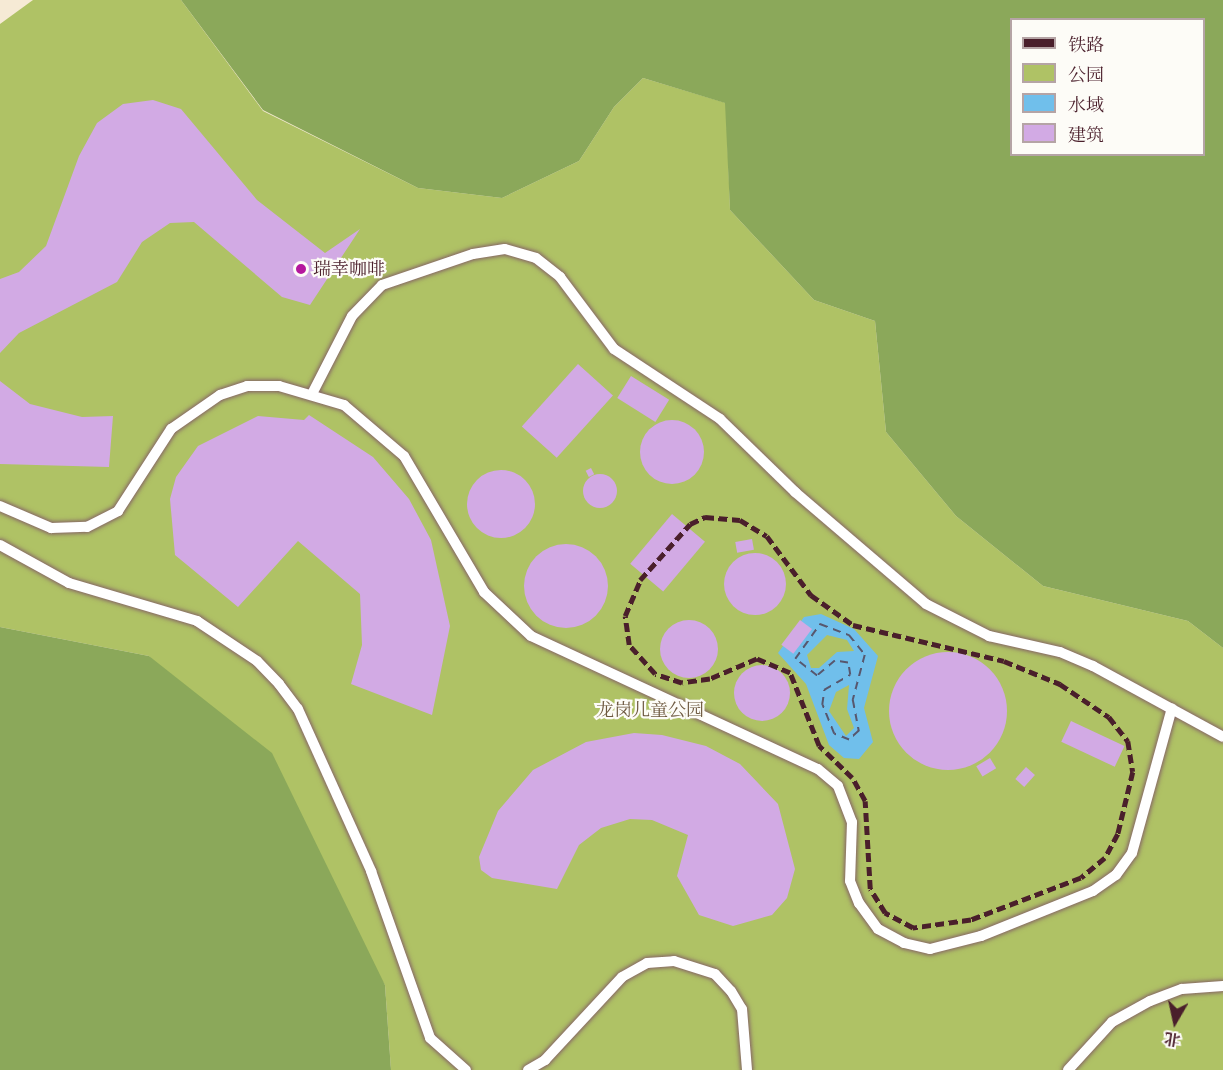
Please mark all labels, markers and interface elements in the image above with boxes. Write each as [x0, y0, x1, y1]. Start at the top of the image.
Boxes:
legend [1010, 18, 1205, 156]
text: 铁路 [1068, 34, 1104, 56]
text: 公园 [1068, 64, 1104, 86]
text: 水域 [1068, 94, 1104, 116]
text: 建筑 [1068, 124, 1104, 146]
place label: 瑞幸咖啡 [313, 258, 385, 280]
marker: 瑞幸咖啡 [294, 262, 308, 276]
park label: 龙岗儿童公园 [596, 699, 704, 721]
north arrow [1145, 992, 1205, 1052]
text: 北 [1163, 1029, 1182, 1051]

